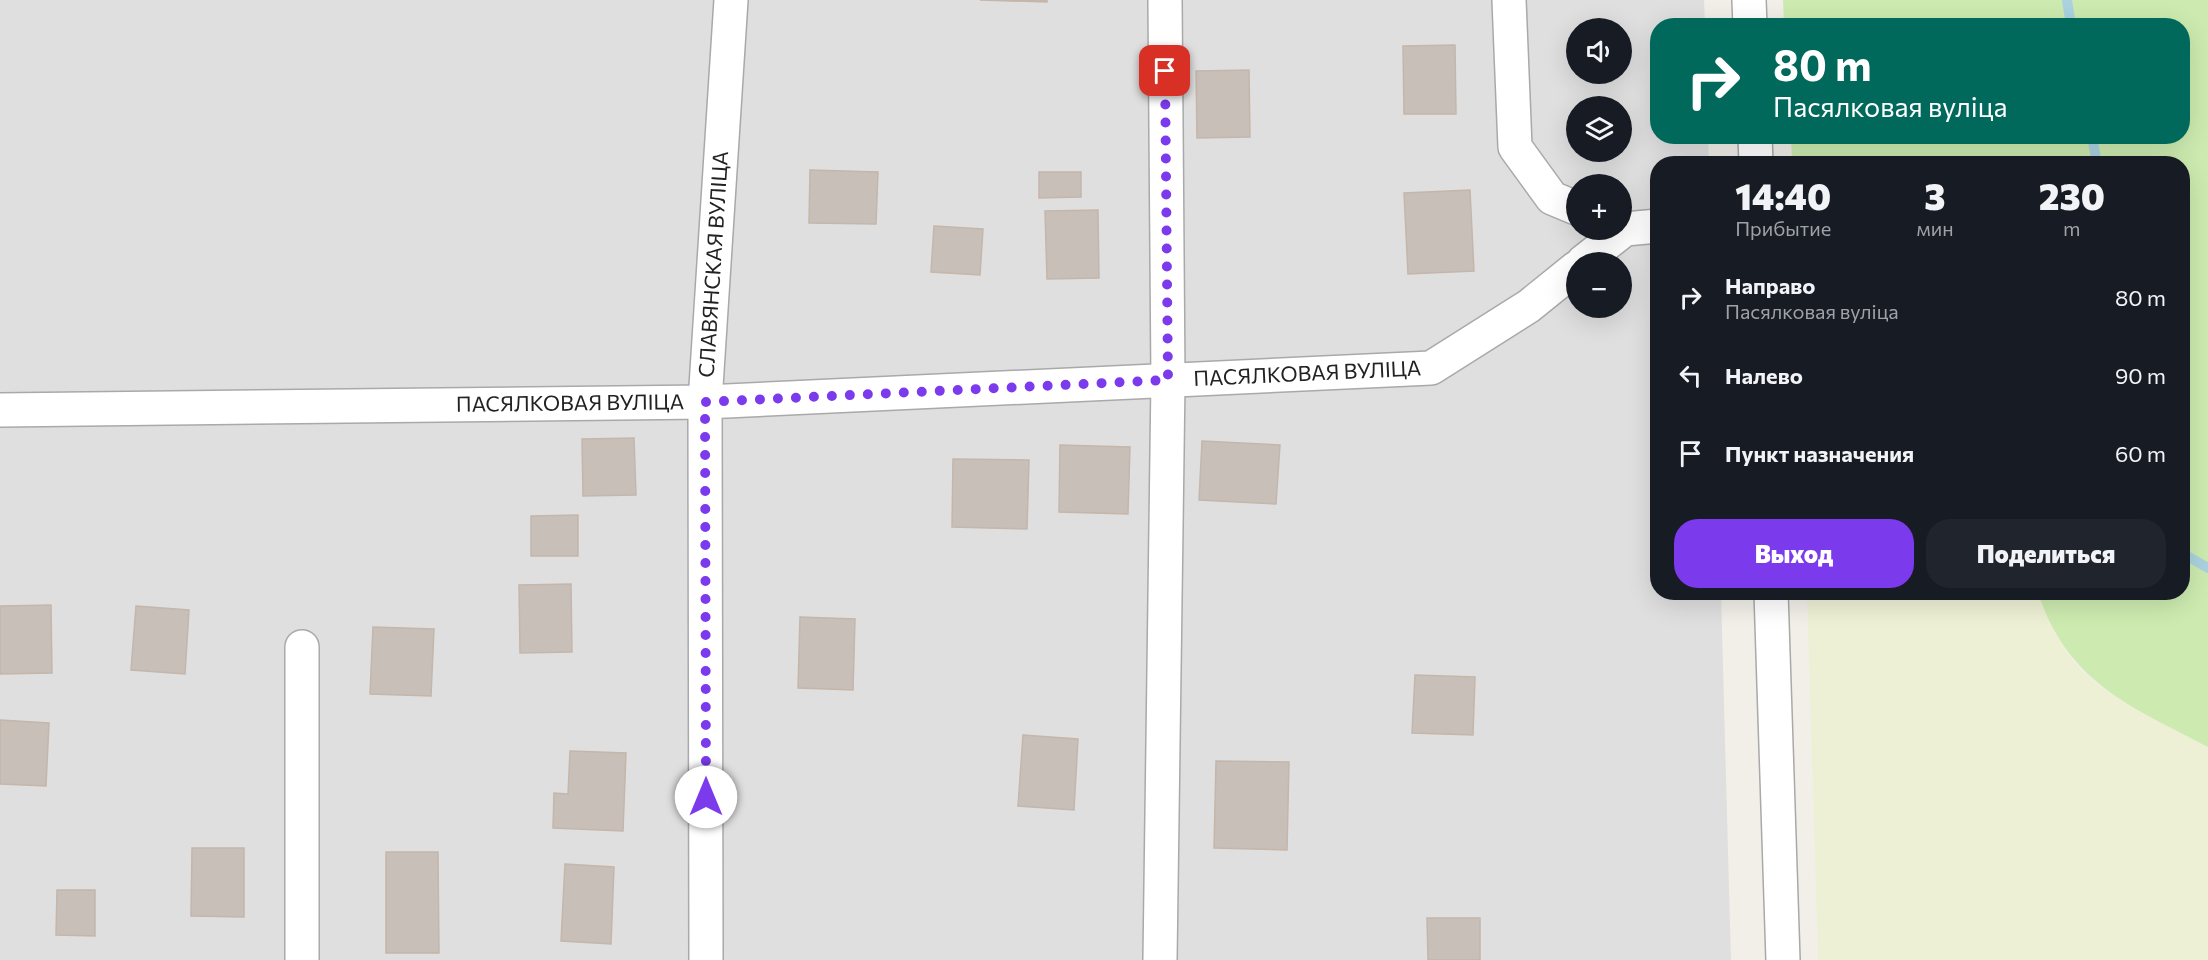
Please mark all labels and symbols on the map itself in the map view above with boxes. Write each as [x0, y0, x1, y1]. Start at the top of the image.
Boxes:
pin [1139, 45, 1190, 96]
street label: СЛАВЯНСКАЯ ВУЛІЦА [693, 150, 732, 378]
street label: ПАСЯЛКОВАЯ ВУЛІЦА [1193, 354, 1422, 390]
street label: ПАСЯЛКОВАЯ ВУЛІЦА [456, 388, 684, 416]
position arrow [674, 765, 738, 829]

